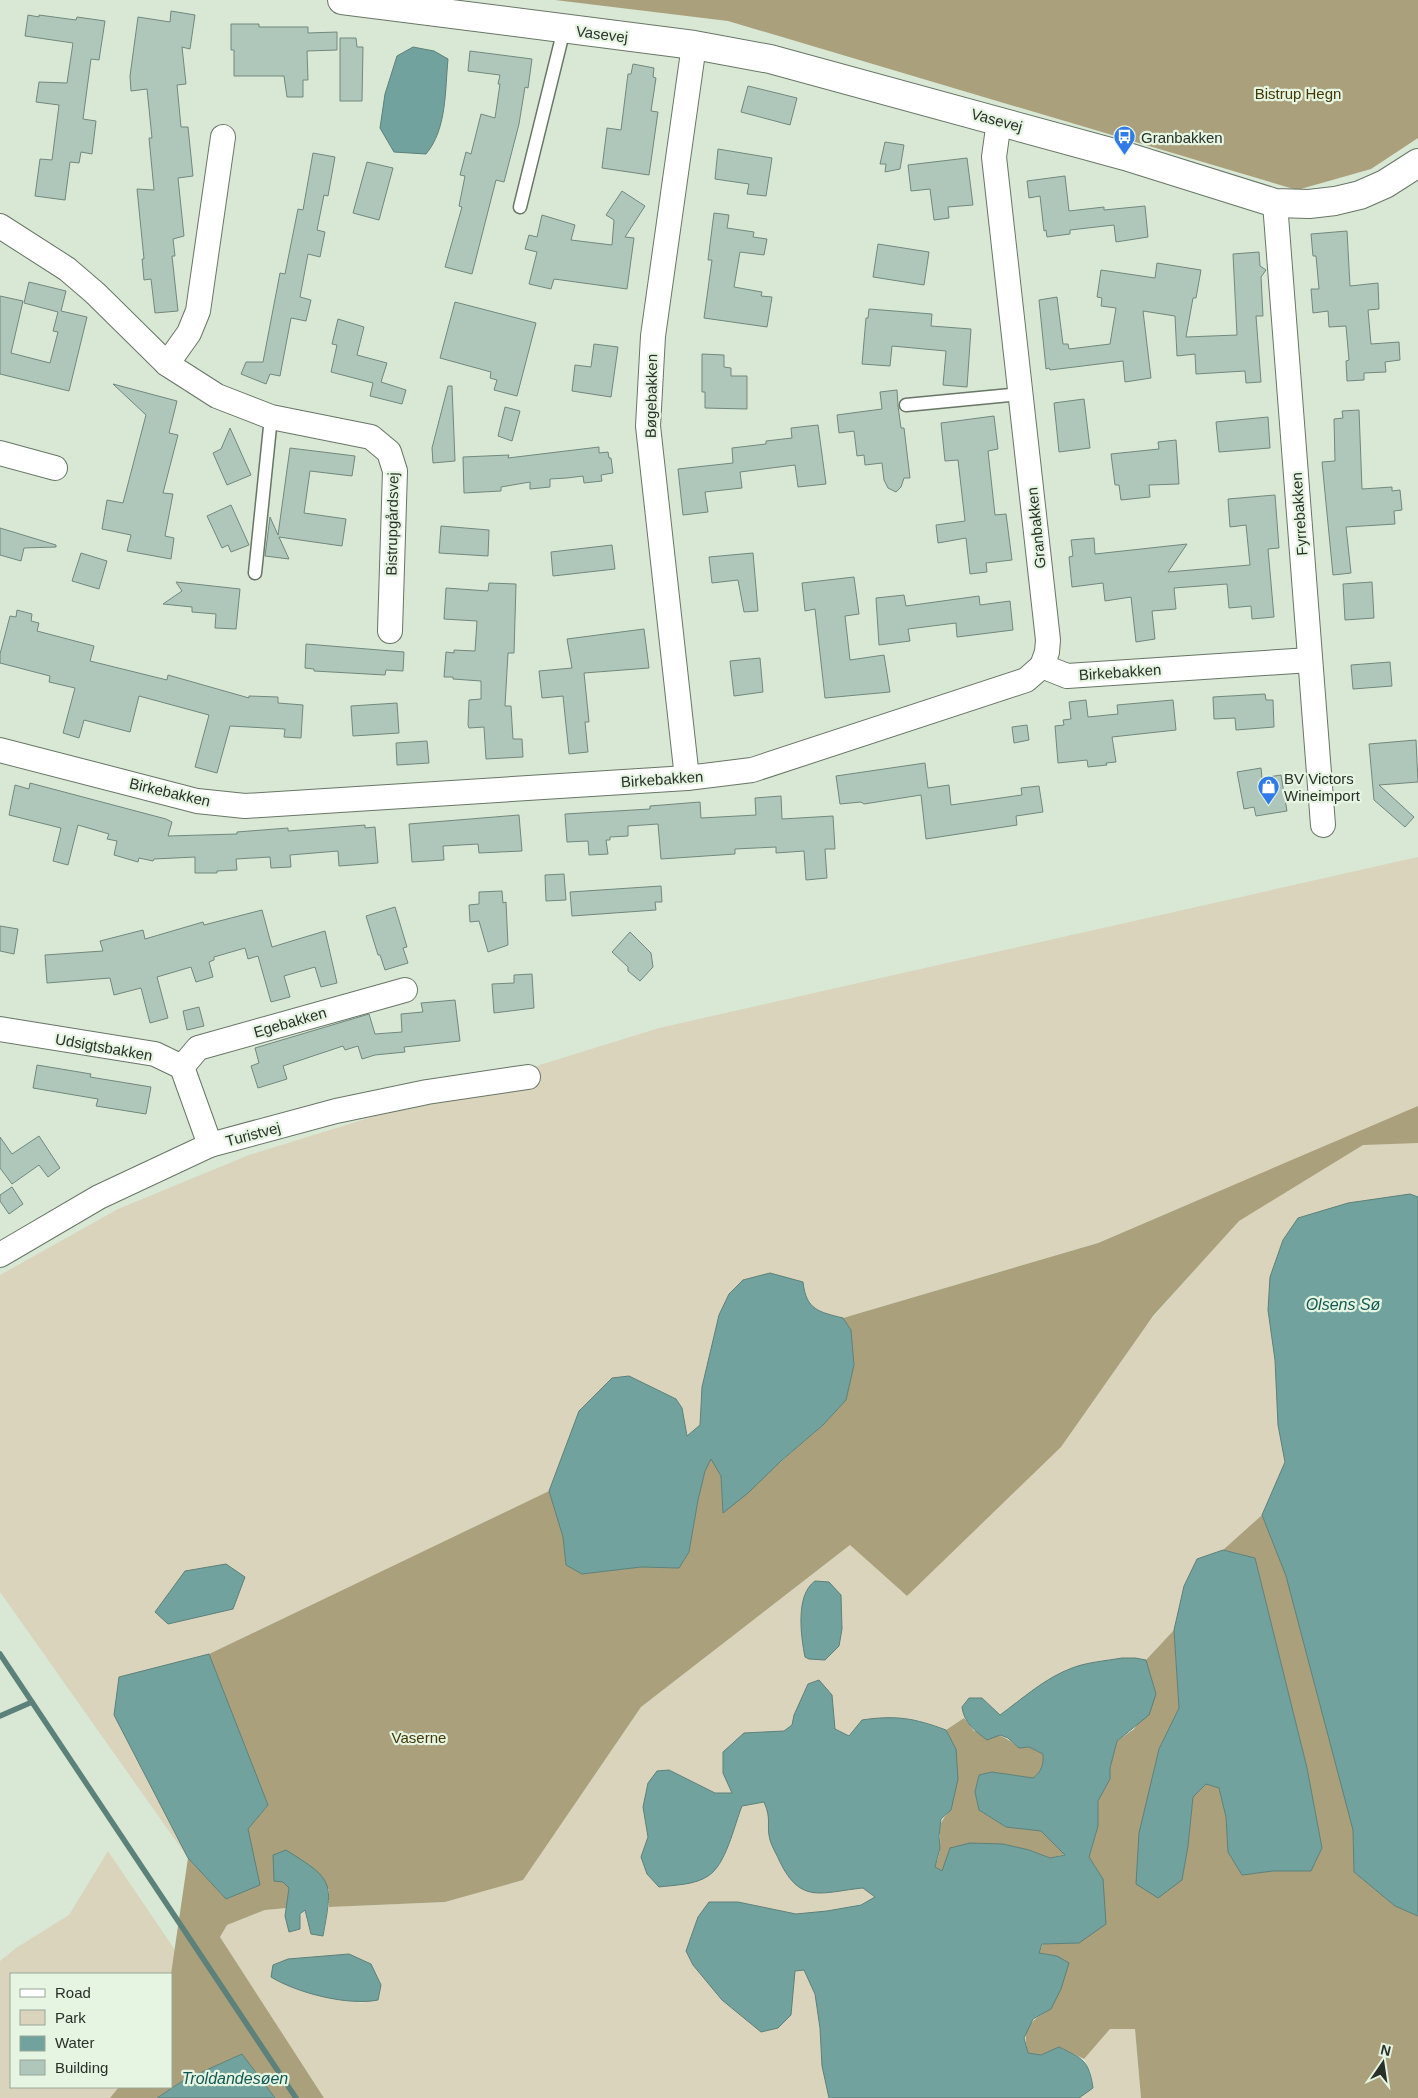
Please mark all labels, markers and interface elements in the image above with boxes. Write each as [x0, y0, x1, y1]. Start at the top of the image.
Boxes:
street label: Vasevej [575, 22, 629, 46]
park label: Bistrup Hegn [1255, 85, 1341, 102]
street label: Vasevej [970, 105, 1024, 135]
bus stop icon: Granbakken [1113, 125, 1137, 156]
place label: Granbakken [1141, 129, 1223, 146]
street label: Bøgebakken [642, 354, 660, 438]
street label: Bistrupgårdsvej [383, 472, 401, 576]
street label: Fyrrebakken [1288, 472, 1310, 556]
street label: Granbakken [1023, 486, 1049, 570]
street label: Birkebakken [1078, 661, 1162, 683]
street label: Birkebakken [620, 768, 704, 790]
place label: BV Victors Wineimport [1284, 770, 1361, 804]
street label: Birkebakken [128, 774, 212, 810]
shop icon: BV Victors Wineimport [1256, 775, 1280, 806]
street label: Egebakken [252, 1003, 328, 1041]
street label: Udsigtsbakken [54, 1030, 154, 1064]
street label: Turistvej [224, 1119, 282, 1149]
water label: Olsens Sø [1306, 1296, 1381, 1313]
park label: Vaserne [392, 1729, 446, 1746]
legend [10, 1973, 172, 2088]
text: Road [55, 1984, 91, 2001]
text: Park [55, 2009, 86, 2026]
text: Water [55, 2034, 94, 2051]
north arrow [1358, 2038, 1408, 2088]
text: N [1379, 2041, 1393, 2059]
text: Building [55, 2059, 108, 2076]
water label: Troldandesøen [182, 2070, 288, 2087]

